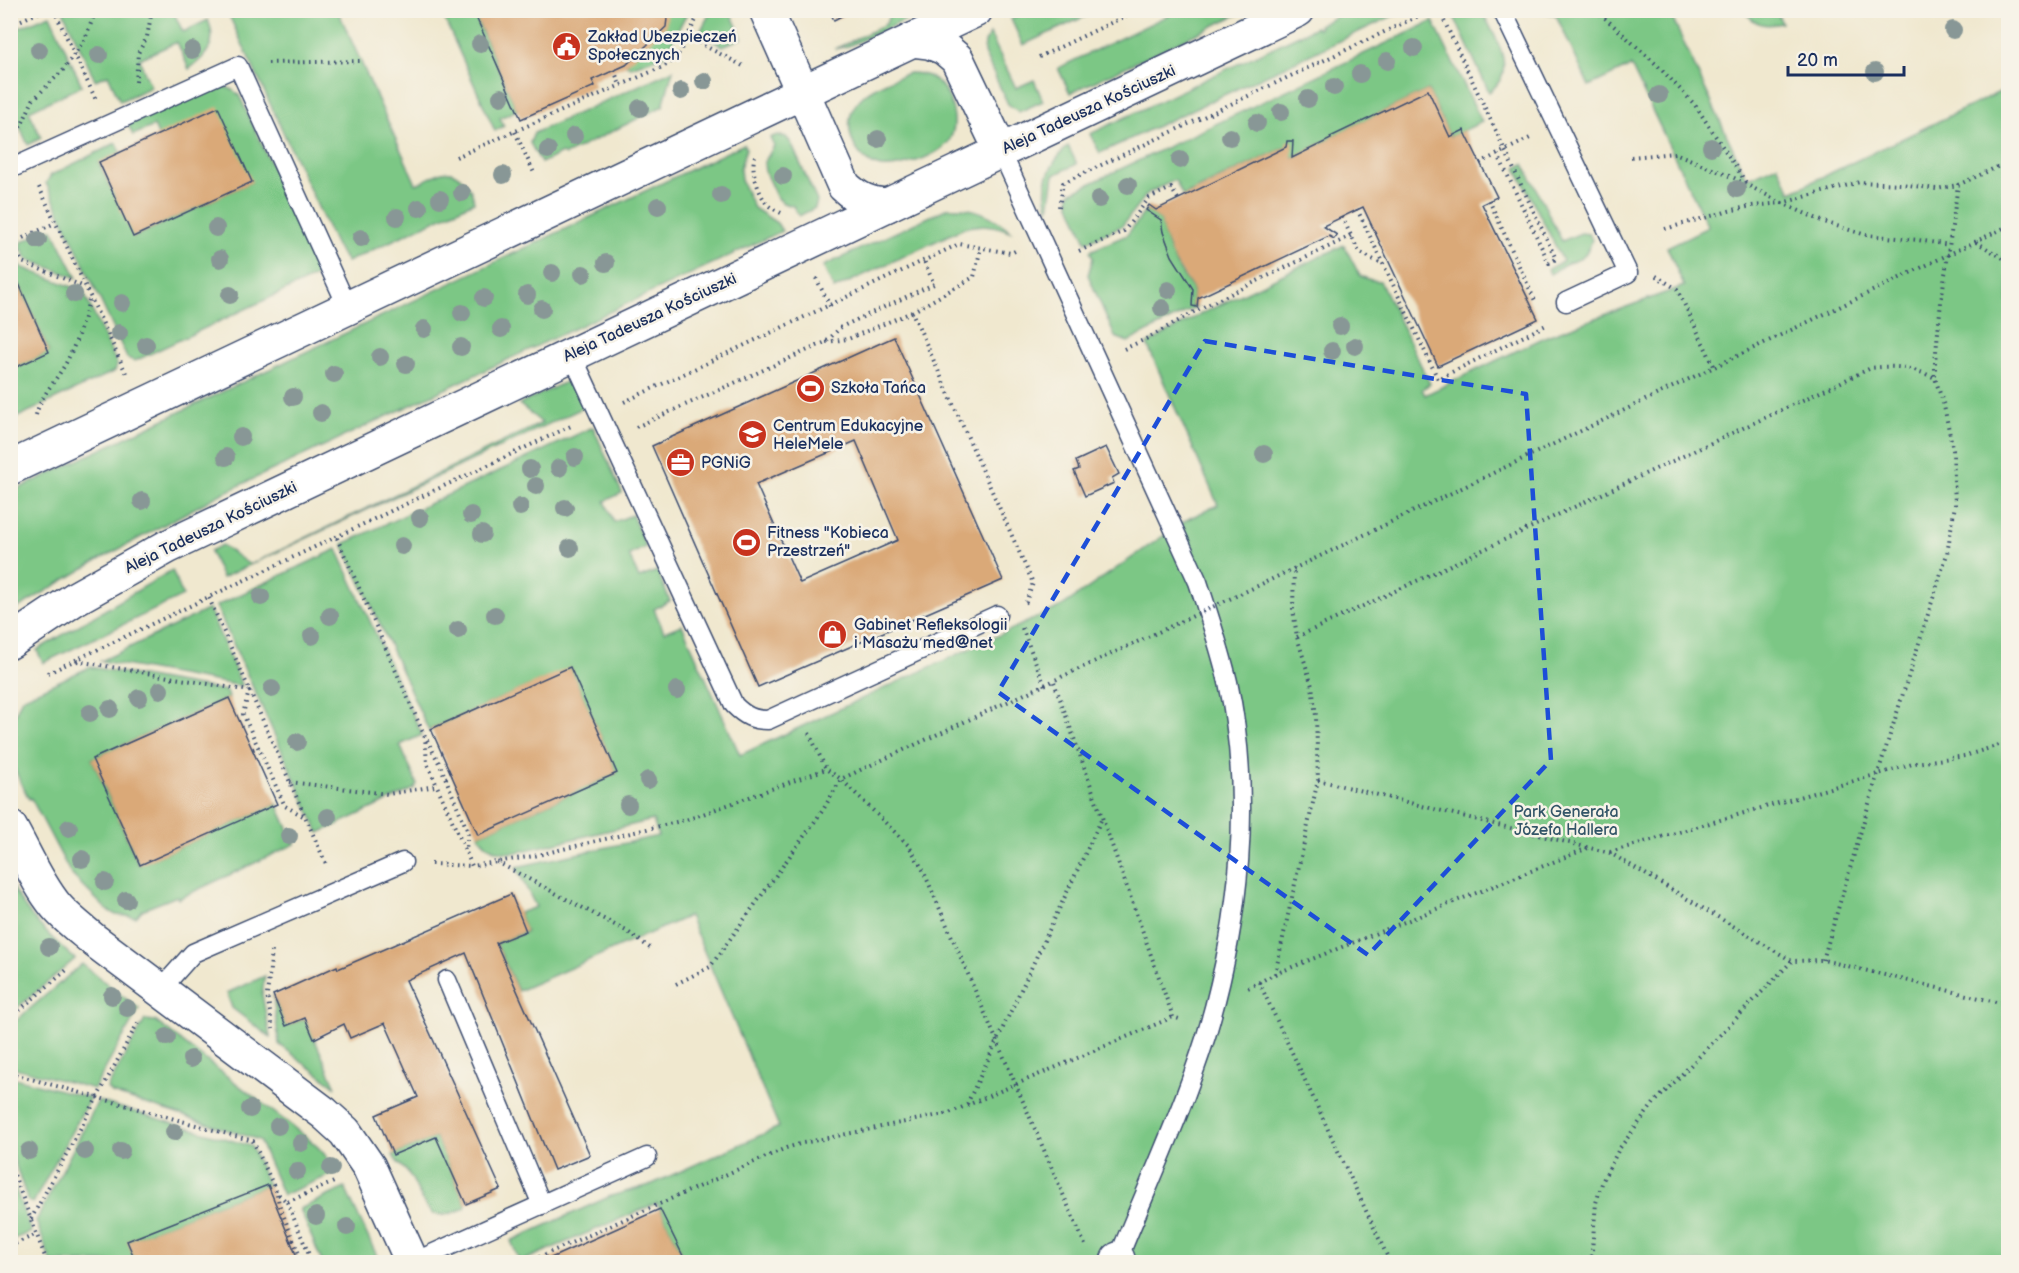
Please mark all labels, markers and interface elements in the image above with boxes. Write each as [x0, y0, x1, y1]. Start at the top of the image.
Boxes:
place label: Zakład Ubezpieczeń Społecznych [587, 28, 737, 65]
public building icon: Zakład Ubezpieczeń Społecznych [551, 30, 583, 62]
scale bar [1788, 39, 1904, 77]
text: 20 m [1797, 50, 1838, 71]
street label: Aleja Tadeusza Kościuszki [999, 61, 1179, 159]
street label: Aleja Tadeusza Kościuszki [560, 269, 740, 367]
sports icon: Szkoła Tańca [794, 372, 826, 404]
place label: Szkoła Tańca [831, 379, 926, 398]
place label: Centrum Edukacyjne HeleMele [773, 417, 924, 454]
school or university icon: Centrum Edukacyjne HeleMele [736, 419, 768, 451]
office icon: PGNiG [664, 447, 696, 479]
place label: PGNiG [701, 454, 751, 473]
street label: Aleja Tadeusza Kościuszki [122, 478, 300, 578]
place label: Fitness "Kobieca Przestrzeń" [767, 524, 889, 561]
sports icon: Fitness "Kobieca Przestrzeń" [730, 526, 762, 558]
place label: Gabinet Refleksologii i Masażu med@net [854, 616, 1008, 653]
shop icon: Gabinet Refleksologii i Masażu med@net [817, 618, 849, 650]
park label: Park Generała Józefa Hallera [1514, 803, 1618, 840]

